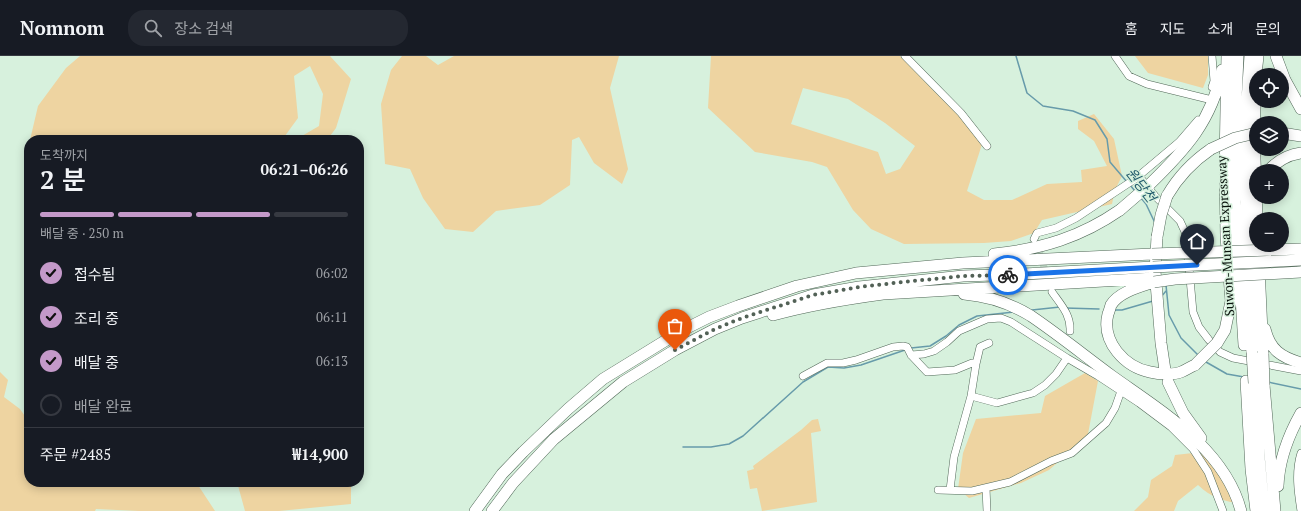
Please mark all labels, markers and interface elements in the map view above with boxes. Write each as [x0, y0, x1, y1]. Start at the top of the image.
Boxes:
search box [128, 10, 408, 46]
text: Nomnom [20, 15, 104, 40]
icon: search [142, 17, 164, 39]
text: 장소 검색 [174, 18, 233, 38]
text: 홈 [1125, 19, 1138, 38]
text: 지도 [1160, 19, 1185, 38]
text: 소개 [1207, 19, 1233, 38]
text: 문의 [1255, 19, 1281, 38]
map controls [1249, 68, 1289, 252]
button: locate [1249, 68, 1289, 108]
button: layers [1249, 116, 1289, 156]
text: 도착까지 [40, 146, 88, 164]
street label: Suwon-Munsan Expressway [1212, 155, 1238, 317]
text: 06:21–06:26 [261, 159, 348, 179]
text: 2 분 [40, 162, 86, 196]
water label: 원당천 [1122, 164, 1161, 207]
button: + [1249, 164, 1289, 204]
button: − [1249, 212, 1289, 252]
text: 배달 중 · 250 m [40, 224, 124, 242]
pin [1180, 224, 1214, 265]
icon: home [1186, 230, 1208, 252]
courier [988, 255, 1028, 295]
icon: check [40, 262, 62, 284]
text: 접수됨 [74, 264, 115, 284]
text: 06:02 [316, 264, 348, 282]
icon: bike [997, 264, 1019, 286]
icon: check [40, 306, 62, 328]
text: 조리 중 [74, 308, 119, 328]
text: 06:11 [316, 308, 348, 326]
pin [658, 309, 692, 350]
icon: bag [664, 315, 686, 337]
icon: check [40, 350, 62, 372]
text: 배달 중 [74, 352, 119, 372]
text: 06:13 [316, 352, 348, 370]
text: 배달 완료 [74, 396, 133, 416]
text: 주문 #2485 [40, 444, 111, 464]
text: ₩14,900 [292, 444, 348, 464]

